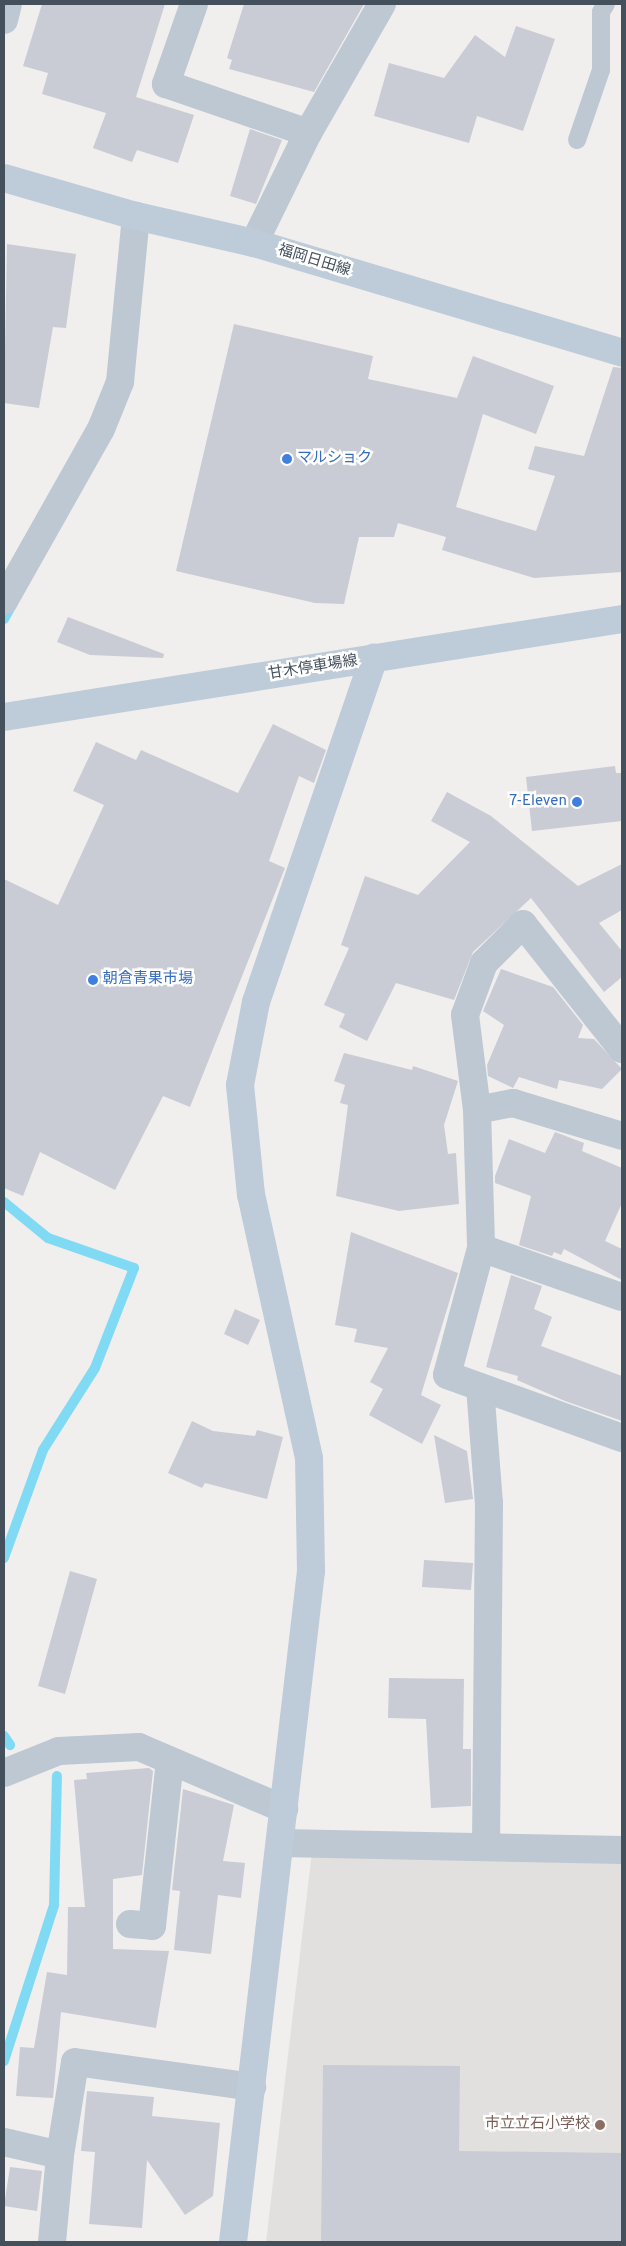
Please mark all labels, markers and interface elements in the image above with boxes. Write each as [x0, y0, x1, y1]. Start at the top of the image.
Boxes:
street label: 福岡日田線 [276, 241, 352, 281]
place label: マルショク [297, 450, 372, 468]
marker: マルショク [281, 453, 293, 465]
street label: 甘木停車場線 [267, 652, 359, 684]
place label: 7-Eleven [509, 793, 567, 811]
marker: 7-Eleven [571, 796, 583, 808]
place label: 朝倉青果市場 [103, 971, 193, 989]
marker: 朝倉青果市場 [87, 974, 99, 986]
place label: 市立立石小学校 [485, 2116, 590, 2134]
marker: 市立立石小学校 [594, 2119, 606, 2131]

